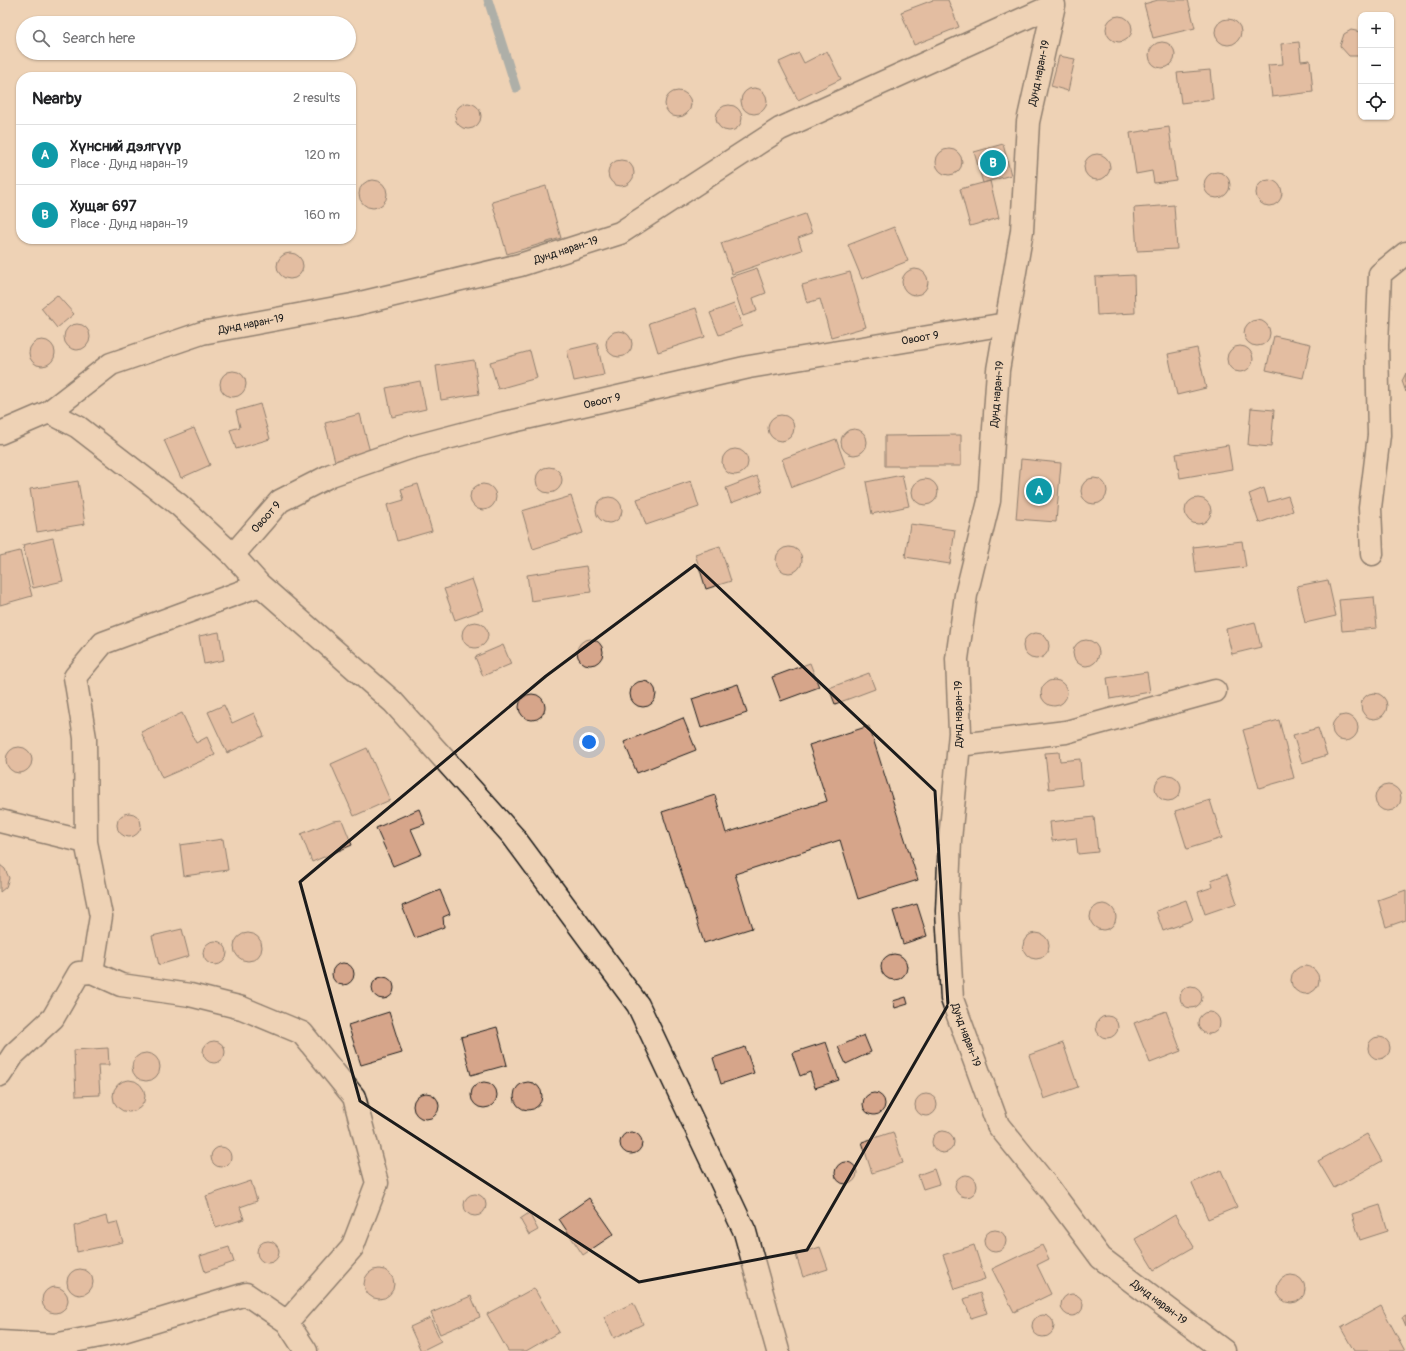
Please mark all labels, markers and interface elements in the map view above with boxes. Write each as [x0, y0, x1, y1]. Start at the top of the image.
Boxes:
map controls [1358, 12, 1394, 120]
button: + [1358, 12, 1394, 48]
search box [16, 16, 356, 60]
icon: search [30, 27, 52, 49]
text: Search here [62, 29, 135, 48]
street label: Дунд наран-19 [1025, 39, 1052, 108]
button: − [1358, 48, 1394, 84]
button: locate [1358, 84, 1394, 120]
text: Nearby [32, 88, 81, 109]
text: 2 results [293, 90, 340, 106]
text: Хүнсний дэлгүүр [70, 137, 181, 156]
text: A [41, 147, 49, 163]
text: 120 m [304, 147, 340, 163]
pin: B [980, 148, 1006, 178]
text: Place · Дунд наран-19 [70, 156, 188, 172]
text: Хущаг 697 [70, 197, 136, 216]
text: B [41, 207, 49, 223]
text: 160 m [304, 207, 340, 223]
text: Place · Дунд наран-19 [70, 216, 188, 232]
street label: Дунд наран-19 [531, 233, 600, 267]
street label: Дунд наран-19 [216, 311, 285, 337]
street label: Овоот 9 [900, 328, 940, 348]
street label: Дунд наран-19 [988, 360, 1006, 429]
street label: Овоот 9 [582, 390, 622, 412]
pin: A [1026, 476, 1052, 506]
street label: Овоот 9 [249, 498, 284, 535]
street label: Дунд наран-19 [952, 680, 965, 748]
your location [579, 732, 599, 752]
street label: Дунд наран-19 [948, 1000, 984, 1069]
street label: Дунд наран-19 [1128, 1276, 1190, 1327]

